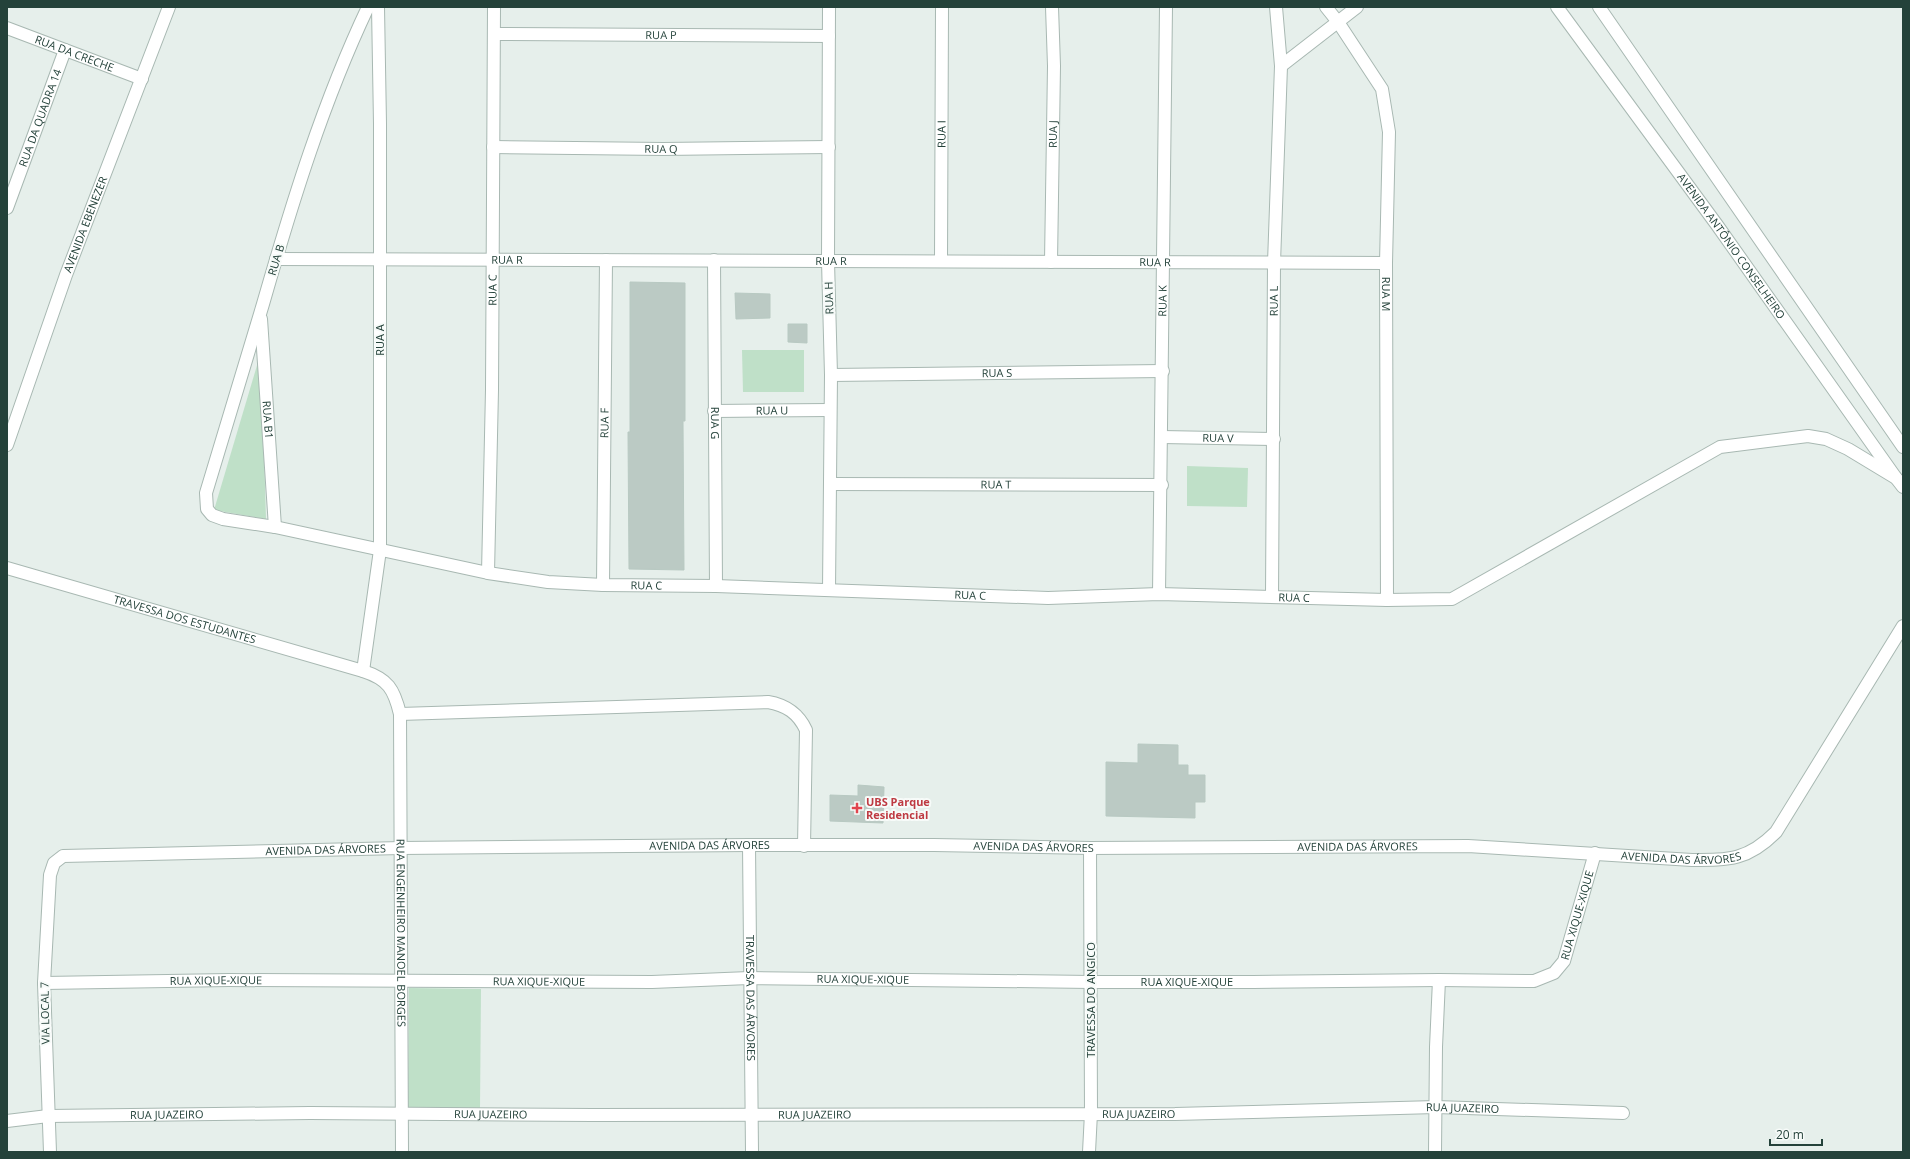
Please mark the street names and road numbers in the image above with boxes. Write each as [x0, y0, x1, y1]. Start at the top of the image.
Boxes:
street label: RUA P [645, 27, 677, 42]
street label: RUA DA CRECHE [33, 31, 116, 75]
street label: RUA DA QUADRA 14 [15, 66, 65, 169]
street label: RUA I [933, 120, 949, 148]
street label: RUA J [1045, 120, 1060, 148]
street label: RUA Q [644, 141, 678, 156]
street label: AVENIDA ANTÔNIO CONSELHEIRO [1674, 170, 1789, 322]
street label: AVENIDA EBENEZER [60, 174, 110, 275]
street label: RUA B [264, 242, 287, 277]
street label: RUA R [491, 252, 523, 267]
street label: RUA R [815, 253, 847, 268]
street label: RUA R [1139, 254, 1171, 269]
street label: RUA C [484, 274, 500, 306]
street label: RUA M [1379, 277, 1394, 311]
street label: RUA H [820, 281, 837, 315]
street label: RUA K [1154, 285, 1170, 317]
street label: RUA L [1266, 286, 1281, 316]
street label: RUA A [372, 324, 387, 356]
street label: RUA S [982, 365, 1012, 380]
street label: RUA B1 [260, 400, 277, 439]
street label: RUA U [756, 402, 788, 418]
street label: RUA F [596, 407, 612, 438]
street label: RUA G [708, 407, 723, 439]
street label: RUA V [1202, 430, 1234, 445]
street label: RUA T [981, 476, 1011, 492]
street label: RUA C [631, 577, 662, 593]
street label: RUA C [954, 587, 986, 603]
street label: RUA C [1278, 589, 1310, 605]
street label: TRAVESSA DOS ESTUDANTES [112, 591, 258, 647]
street label: AVENIDA DAS ÁRVORES [649, 837, 770, 853]
street label: AVENIDA DAS ÁRVORES [973, 838, 1094, 855]
street label: AVENIDA DAS ÁRVORES [1297, 838, 1418, 854]
street label: RUA ENGENHEIRO MANOEL BORGES [394, 839, 409, 1027]
street label: AVENIDA DAS ÁRVORES [265, 840, 386, 858]
street label: AVENIDA DAS ÁRVORES [1621, 848, 1743, 867]
street label: RUA XIQUE-XIQUE [1557, 868, 1597, 962]
street label: TRAVESSA DAS ÁRVORES [743, 935, 759, 1061]
street label: TRAVESSA DO ANGICO [1083, 942, 1098, 1058]
street label: RUA XIQUE-XIQUE [817, 971, 909, 987]
street label: RUA XIQUE-XIQUE [170, 972, 262, 988]
street label: RUA XIQUE-XIQUE [493, 973, 585, 989]
street label: RUA XIQUE-XIQUE [1141, 974, 1233, 989]
street label: VIA LOCAL 7 [36, 982, 53, 1044]
street label: RUA JUAZEIRO [1426, 1099, 1500, 1116]
street label: RUA JUAZEIRO [130, 1106, 204, 1122]
street label: RUA JUAZEIRO [454, 1106, 527, 1122]
street label: RUA JUAZEIRO [1102, 1106, 1175, 1121]
street label: RUA JUAZEIRO [778, 1107, 851, 1122]

